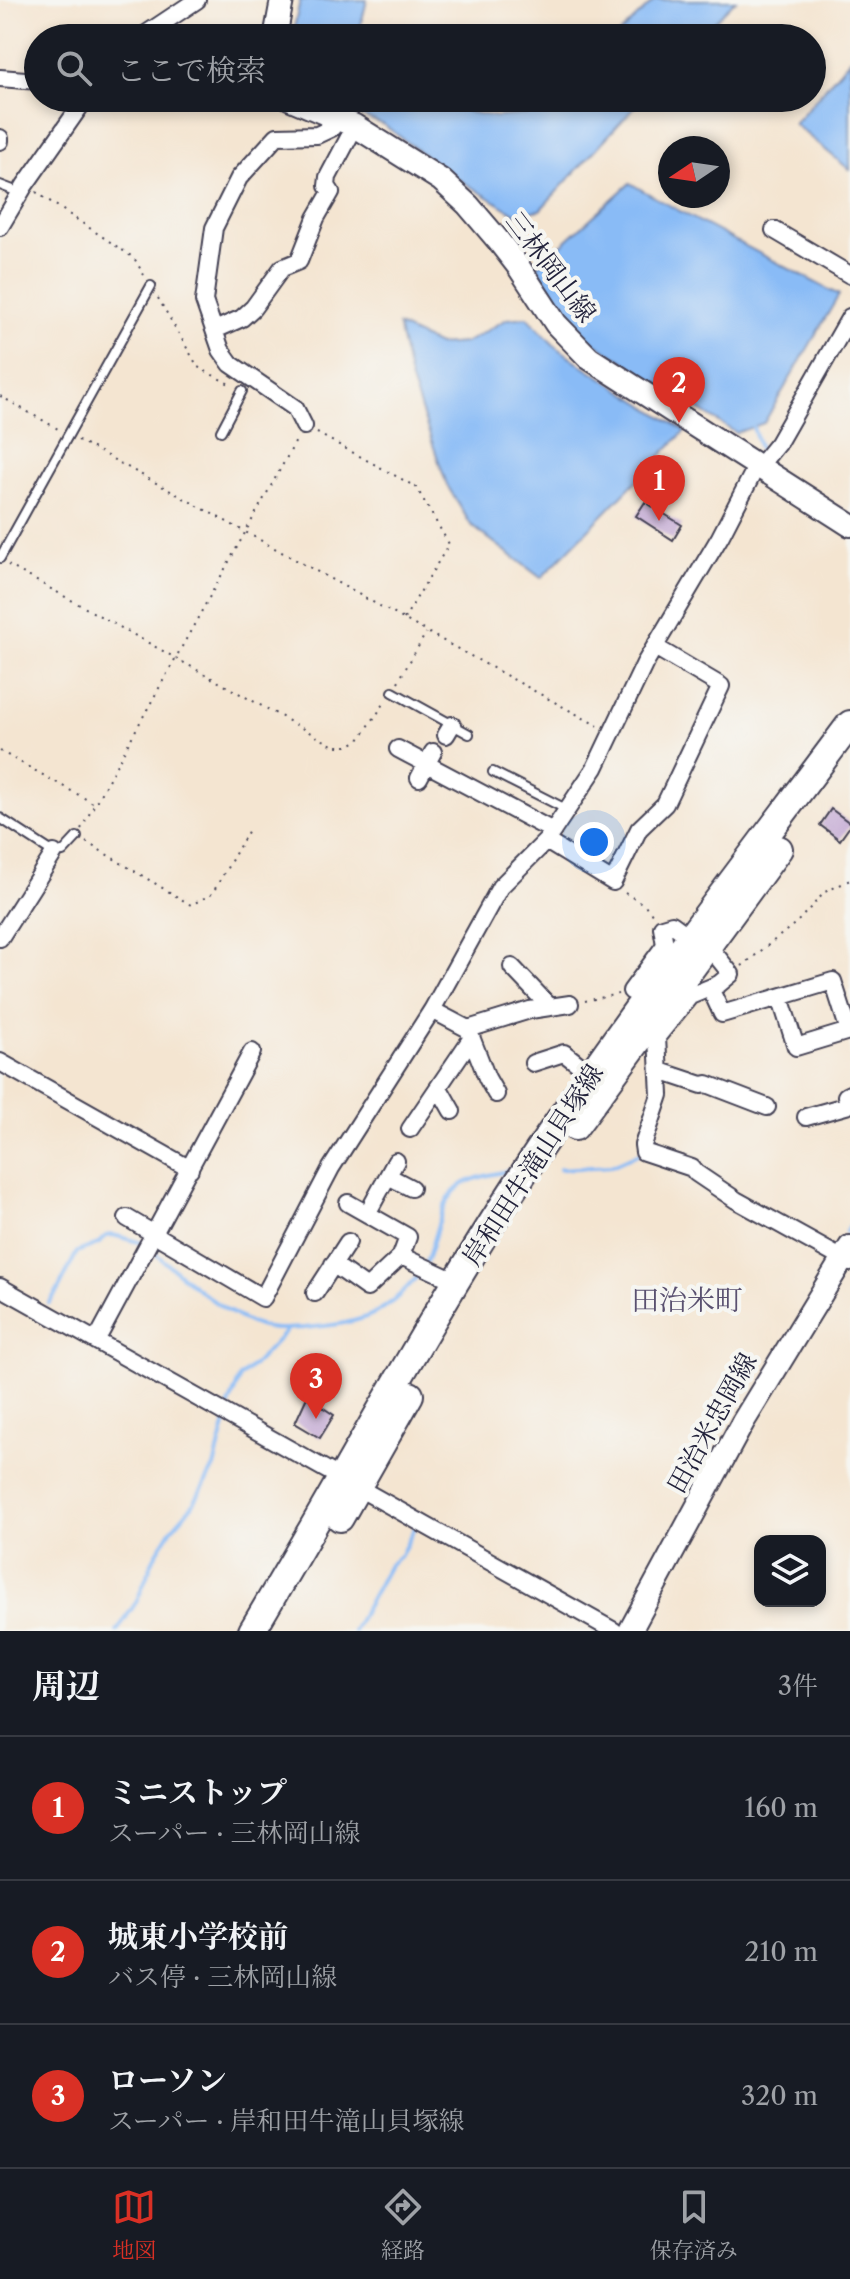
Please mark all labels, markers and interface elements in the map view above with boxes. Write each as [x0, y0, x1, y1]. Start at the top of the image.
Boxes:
search box [24, 24, 826, 112]
icon: search [52, 46, 96, 90]
text: ここで検索 [116, 52, 266, 89]
north arrow [658, 136, 730, 208]
street label: 三林岡山線 [499, 205, 603, 329]
pin: 2 [653, 357, 705, 423]
pin: 1 [633, 455, 685, 521]
your location [574, 822, 614, 862]
street label: 岸和田牛滝山貝塚線 [456, 1058, 610, 1272]
district label: 田治米町 [631, 1283, 743, 1317]
street label: 田治米忠岡線 [660, 1347, 764, 1499]
pin: 3 [290, 1353, 342, 1419]
map controls [754, 1535, 826, 1607]
button: layers [754, 1535, 826, 1607]
text: 周辺 [32, 1665, 100, 1707]
text: 3件 [778, 1670, 818, 1702]
text: ミニストップ [108, 1774, 287, 1811]
text: 1 [52, 1792, 64, 1824]
text: 160 m [744, 1792, 818, 1824]
text: スーパー · 三林岡山線 [108, 1817, 361, 1849]
text: 城東小学校前 [108, 1918, 288, 1955]
text: 2 [50, 1936, 66, 1968]
text: 210 m [745, 1936, 818, 1968]
text: バス停 · 三林岡山線 [108, 1961, 337, 1993]
text: ローソン [108, 2062, 227, 2099]
text: 3 [51, 2080, 65, 2112]
text: 320 m [741, 2080, 818, 2112]
text: スーパー · 岸和田牛滝山貝塚線 [108, 2105, 465, 2137]
tab: 地図 [112, 2185, 156, 2264]
tab: 経路 [381, 2185, 425, 2264]
tab: 保存済み [650, 2185, 738, 2264]

